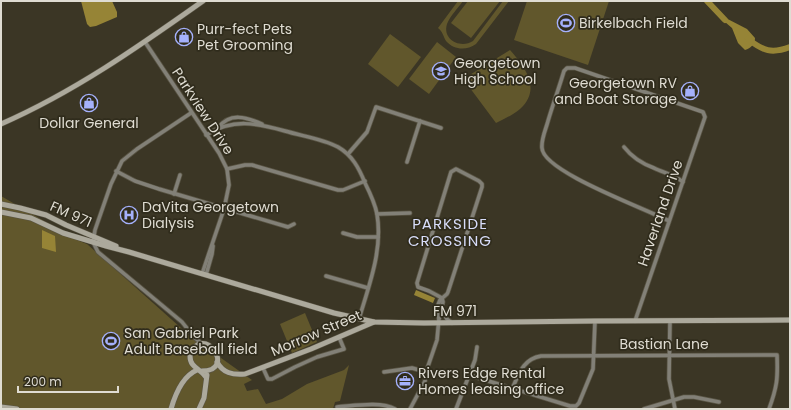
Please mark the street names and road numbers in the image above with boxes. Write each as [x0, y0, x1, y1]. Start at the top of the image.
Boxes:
street label: Parkview Drive [167, 63, 239, 159]
street label: Haverland Drive [632, 157, 688, 269]
street label: FM 971 [47, 196, 95, 232]
street label: FM 971 [433, 301, 477, 321]
street label: Morrow Street [268, 305, 364, 361]
street label: Bastian Lane [619, 334, 709, 354]

